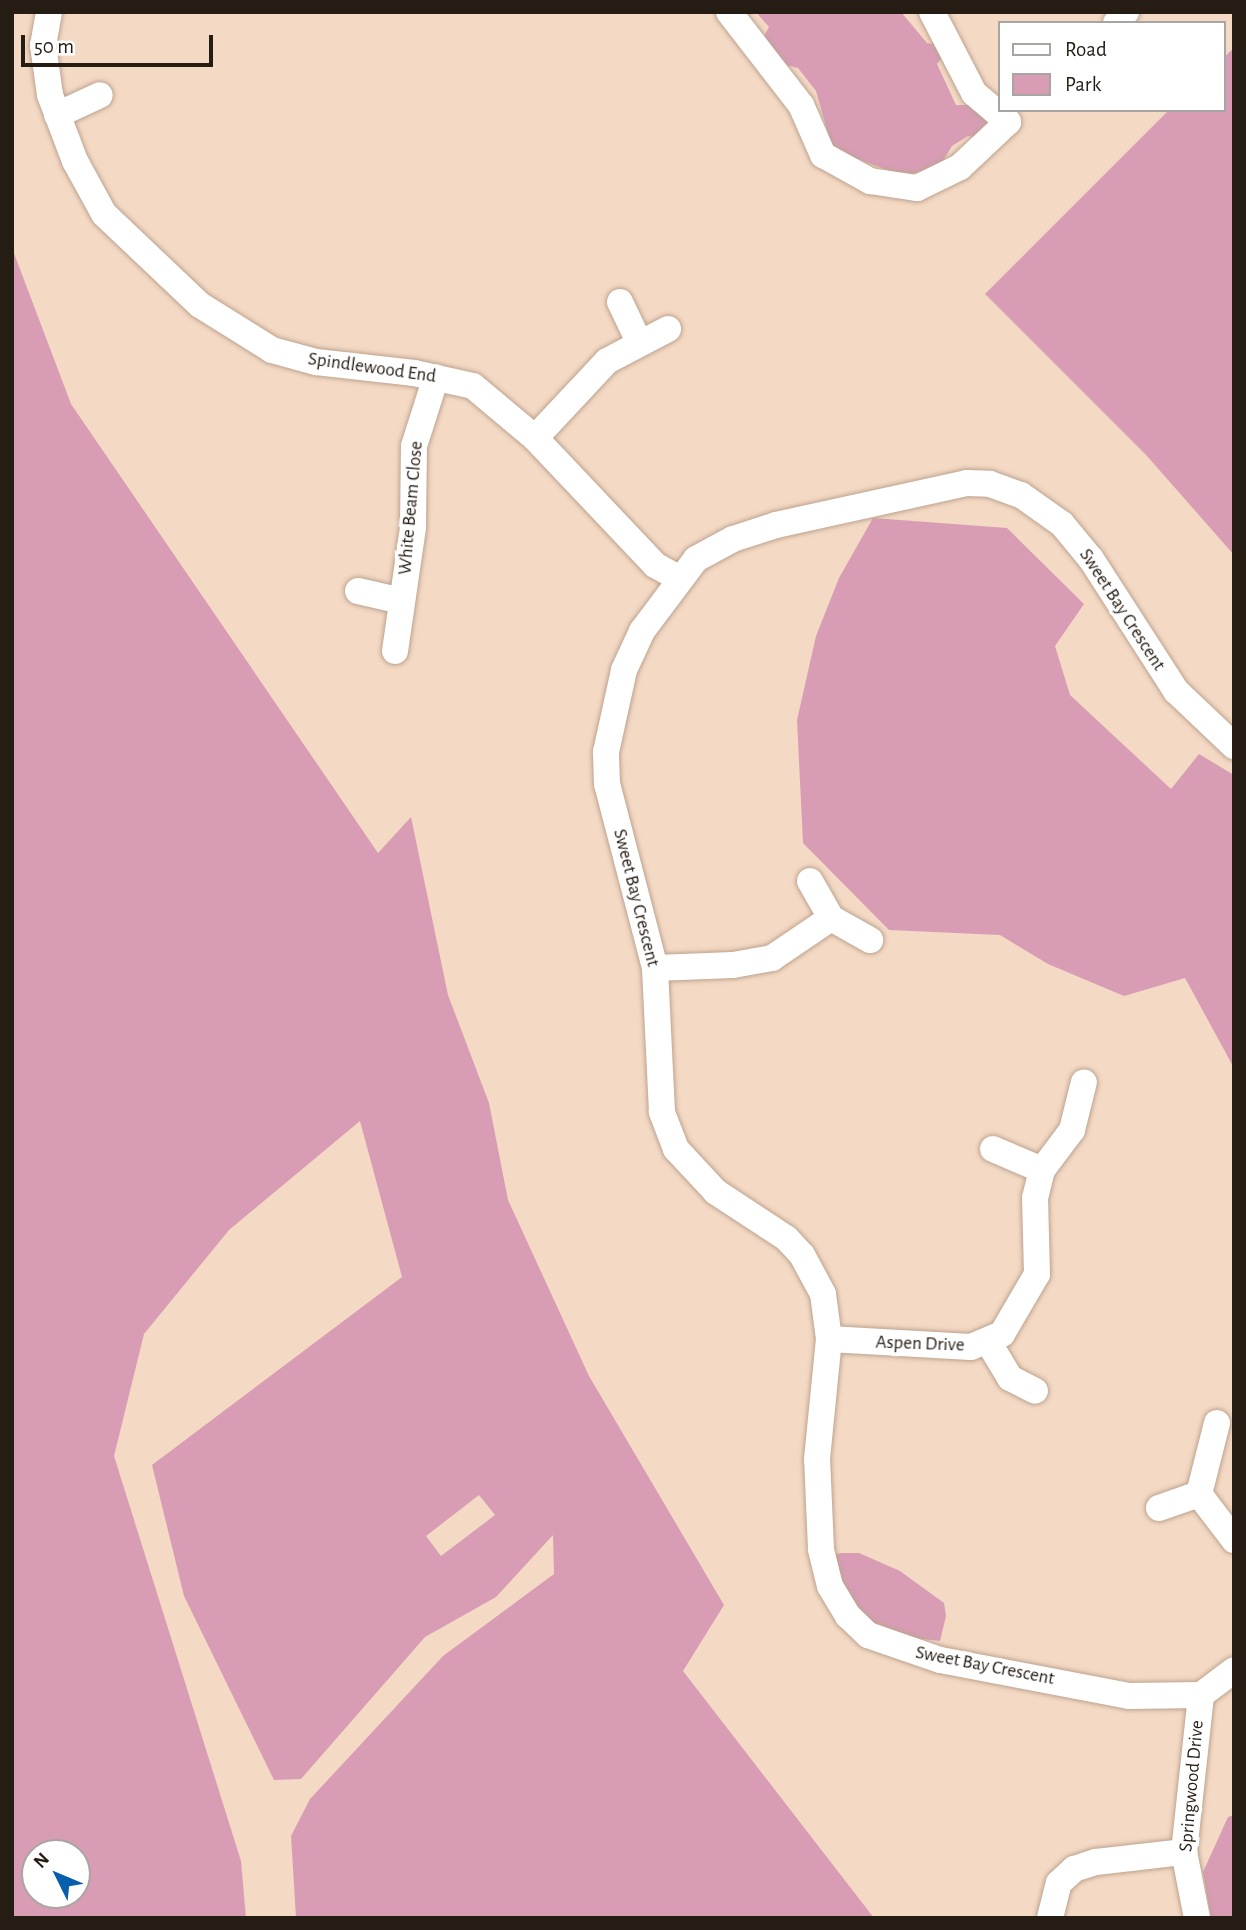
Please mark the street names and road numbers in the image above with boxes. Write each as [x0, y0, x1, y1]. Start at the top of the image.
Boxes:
street label: Spindlewood End [306, 348, 438, 388]
street label: White Beam Close [394, 440, 428, 576]
street label: Sweet Bay Crescent [1074, 545, 1170, 675]
street label: Sweet Bay Crescent [608, 827, 664, 969]
street label: Aspen Drive [875, 1331, 965, 1357]
street label: Sweet Bay Crescent [914, 1641, 1056, 1691]
street label: Springwood Drive [1175, 1719, 1209, 1853]

